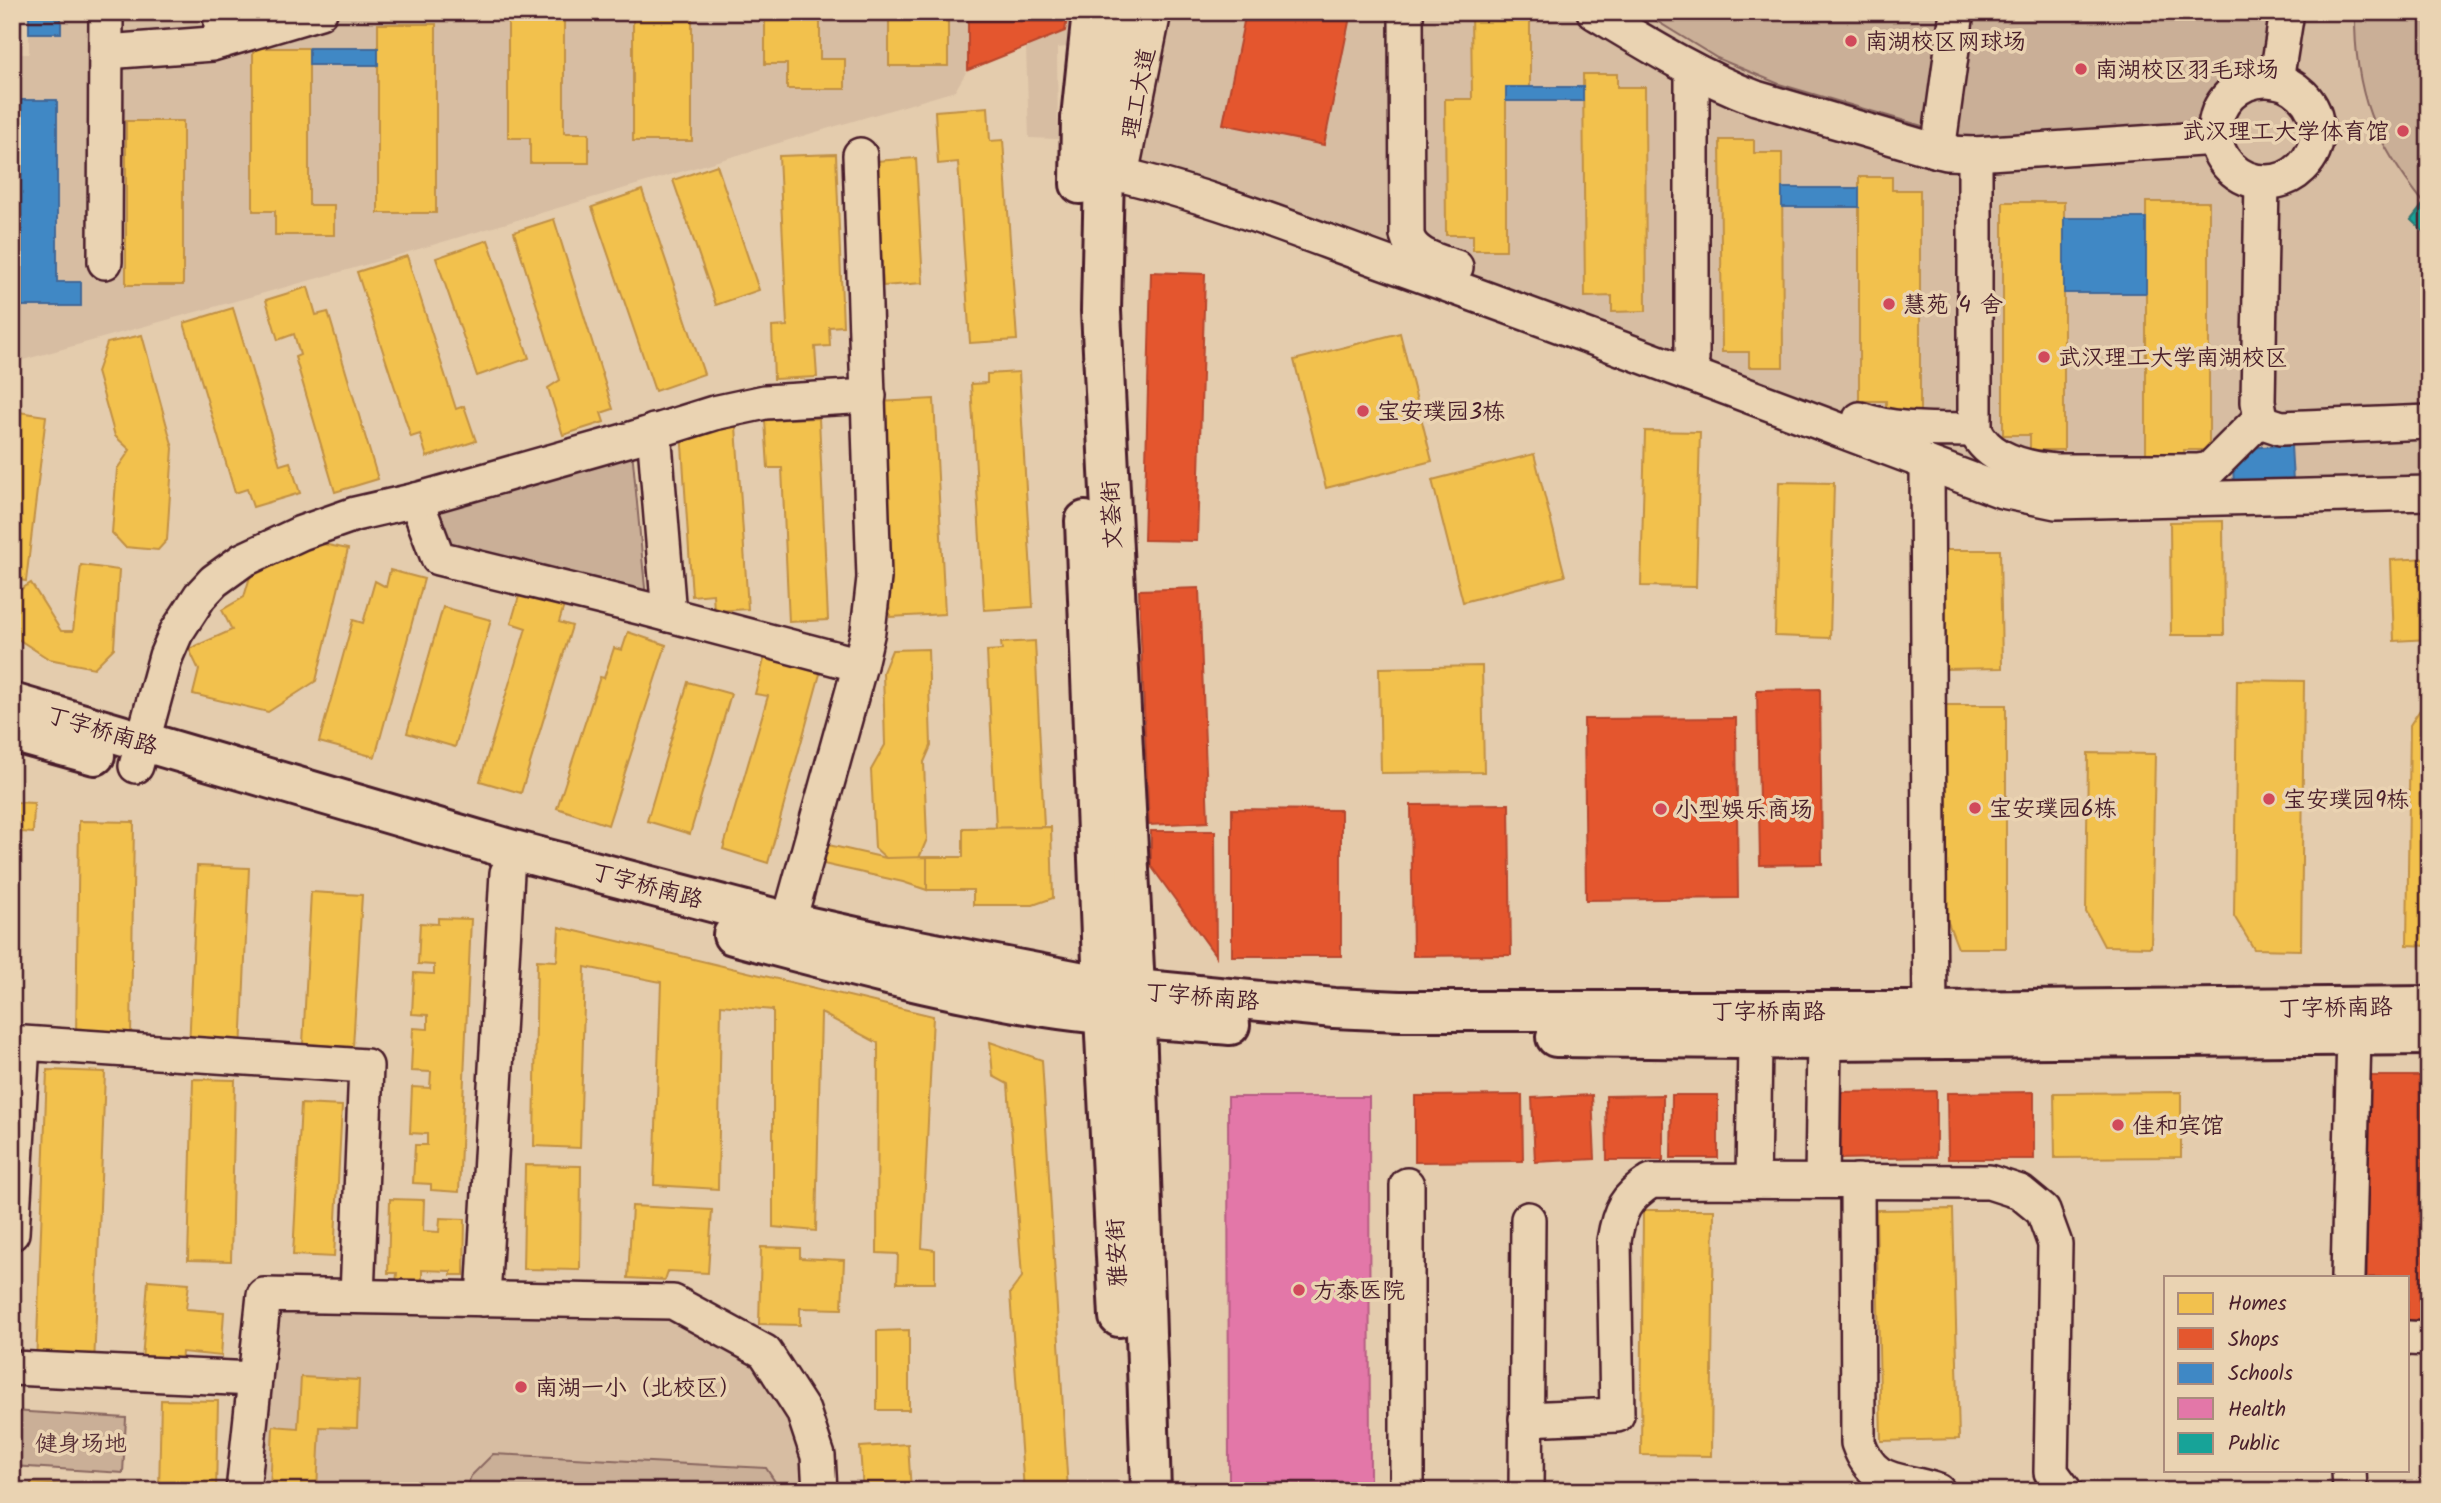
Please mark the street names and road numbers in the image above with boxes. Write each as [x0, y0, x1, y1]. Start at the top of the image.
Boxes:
street label: 理工大道 [1114, 45, 1166, 142]
street label: 文荟街 [1093, 480, 1133, 550]
street label: 丁字桥南路 [41, 698, 162, 766]
street label: 丁字桥南路 [586, 855, 707, 919]
street label: 丁字桥南路 [1143, 975, 1261, 1021]
street label: 丁字桥南路 [2277, 990, 2393, 1028]
street label: 丁字桥南路 [1711, 995, 1826, 1031]
street label: 雅安街 [1098, 1218, 1138, 1288]

